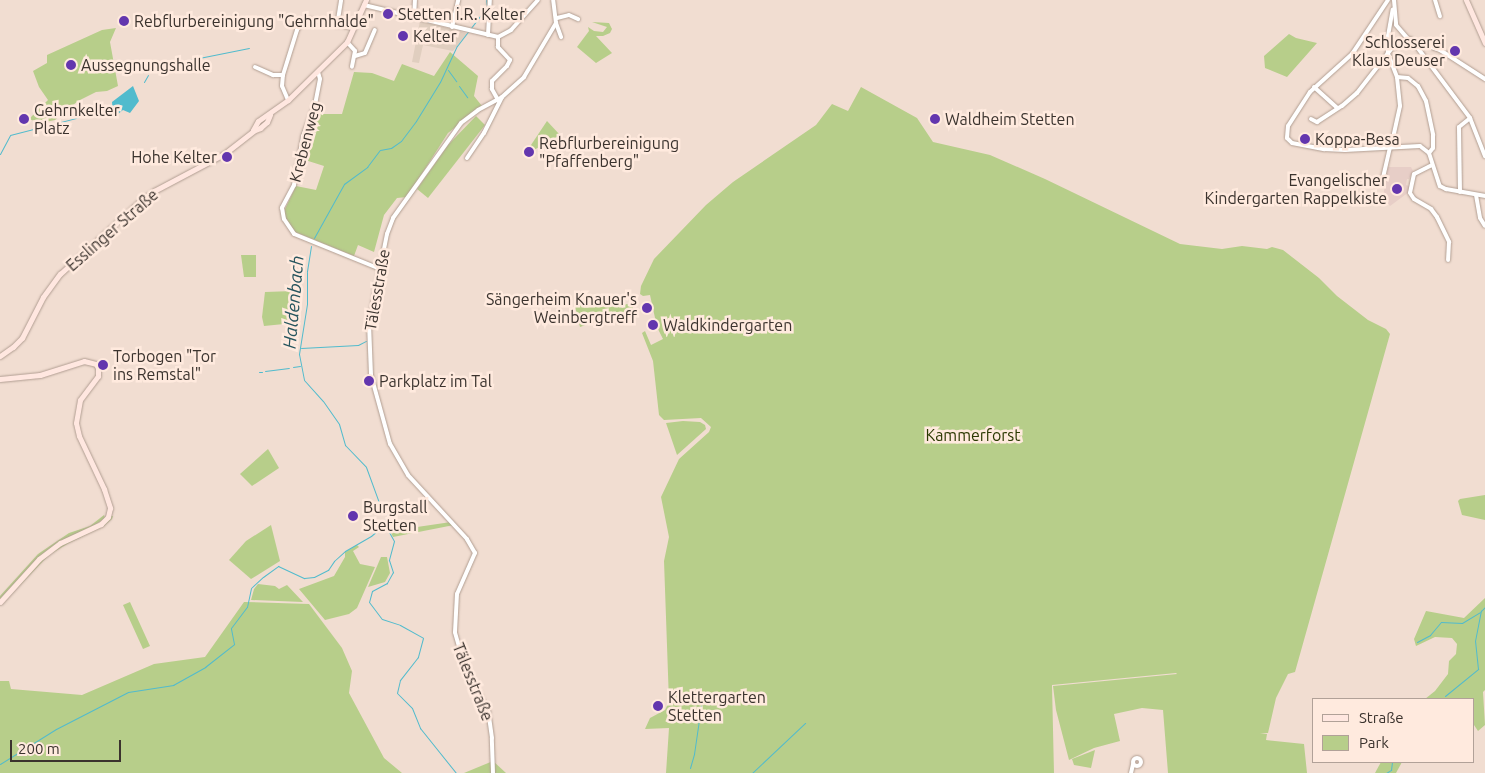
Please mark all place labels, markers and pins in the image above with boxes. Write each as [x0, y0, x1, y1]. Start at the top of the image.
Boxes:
place label: Stetten i.R. Kelter [398, 4, 525, 24]
marker: Stetten i.R. Kelter [382, 8, 394, 20]
place label: Rebflurbereinigung "Gehrnhalde" [134, 11, 374, 31]
marker: Rebflurbereinigung "Gehrnhalde" [118, 15, 130, 27]
place label: Kelter [413, 26, 457, 46]
marker: Kelter [397, 30, 409, 42]
place label: Schlosserei Klaus Deuser [1352, 32, 1445, 70]
marker: Schlosserei Klaus Deuser [1449, 45, 1461, 57]
place label: Aussegnungshalle [81, 55, 211, 75]
marker: Aussegnungshalle [65, 59, 77, 71]
place label: Gehrnkelter Platz [34, 100, 120, 138]
place label: Waldheim Stetten [945, 109, 1075, 129]
marker: Gehrnkelter Platz [18, 113, 30, 125]
marker: Waldheim Stetten [929, 113, 941, 125]
place label: Koppa-Besa [1315, 129, 1400, 149]
place label: Rebflurbereinigung "Pfaffenberg" [539, 133, 679, 171]
marker: Koppa-Besa [1299, 133, 1311, 145]
marker: Rebflurbereinigung "Pfaffenberg" [523, 146, 535, 158]
place label: Hohe Kelter [131, 147, 217, 167]
marker: Hohe Kelter [221, 151, 233, 163]
place label: Evangelischer Kindergarten Rappelkiste [1204, 170, 1387, 208]
marker: Evangelischer Kindergarten Rappelkiste [1391, 183, 1403, 195]
place label: Sängerheim Knauer's Weinbergtreff [486, 289, 637, 327]
marker: Sängerheim Knauer's Weinbergtreff [641, 302, 653, 314]
place label: Waldkindergarten [663, 315, 792, 335]
marker: Waldkindergarten [647, 319, 659, 331]
place label: Torbogen "Tor ins Remstal" [113, 346, 216, 384]
marker: Torbogen "Tor ins Remstal" [97, 359, 109, 371]
place label: Parkplatz im Tal [379, 371, 492, 391]
marker: Parkplatz im Tal [363, 375, 375, 387]
place label: Burgstall Stetten [363, 497, 427, 535]
marker: Burgstall Stetten [347, 510, 359, 522]
place label: Klettergarten Stetten [668, 687, 766, 725]
marker: Klettergarten Stetten [652, 700, 664, 712]

